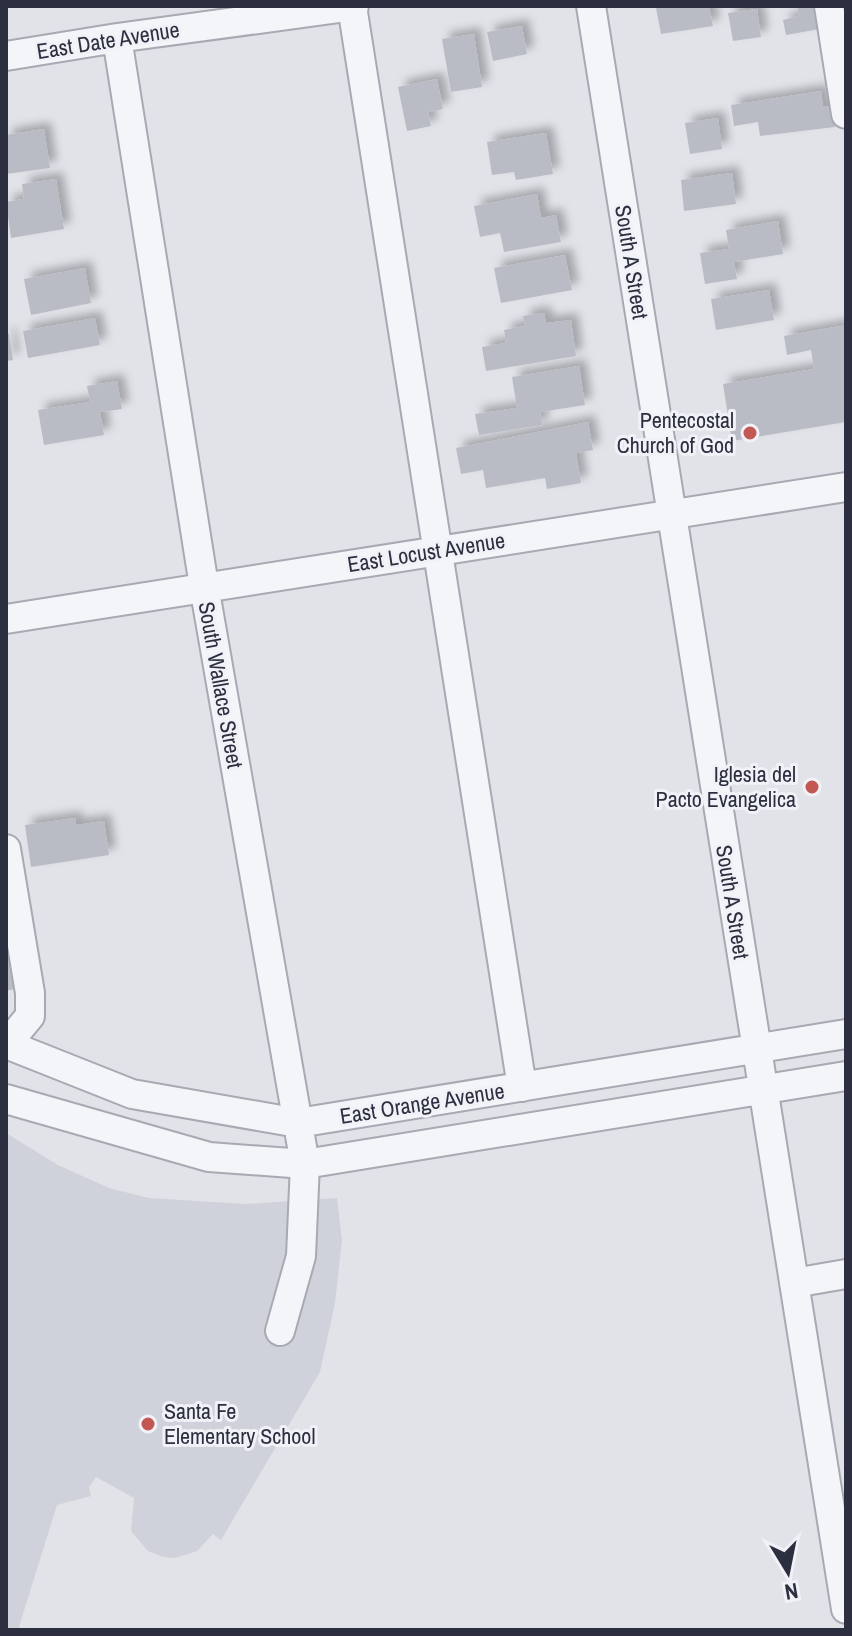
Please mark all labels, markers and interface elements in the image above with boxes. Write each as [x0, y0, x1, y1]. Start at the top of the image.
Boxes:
street label: East Date Avenue [34, 14, 182, 66]
street label: South A Street [608, 203, 656, 321]
place label: Pentecostal Church of God [617, 405, 734, 460]
marker: Pentecostal Church of God [741, 424, 759, 442]
street label: East Locust Avenue [345, 525, 507, 579]
street label: South Wallace Street [192, 599, 250, 771]
place label: Iglesia del Pacto Evangelica [656, 759, 796, 814]
marker: Iglesia del Pacto Evangelica [803, 778, 821, 796]
street label: South A Street [709, 843, 757, 961]
street label: East Orange Avenue [338, 1075, 506, 1131]
place label: Santa Fe Elementary School [164, 1396, 315, 1451]
marker: Santa Fe Elementary School [139, 1415, 157, 1433]
north arrow [748, 1532, 828, 1612]
text: N [782, 1576, 800, 1608]

